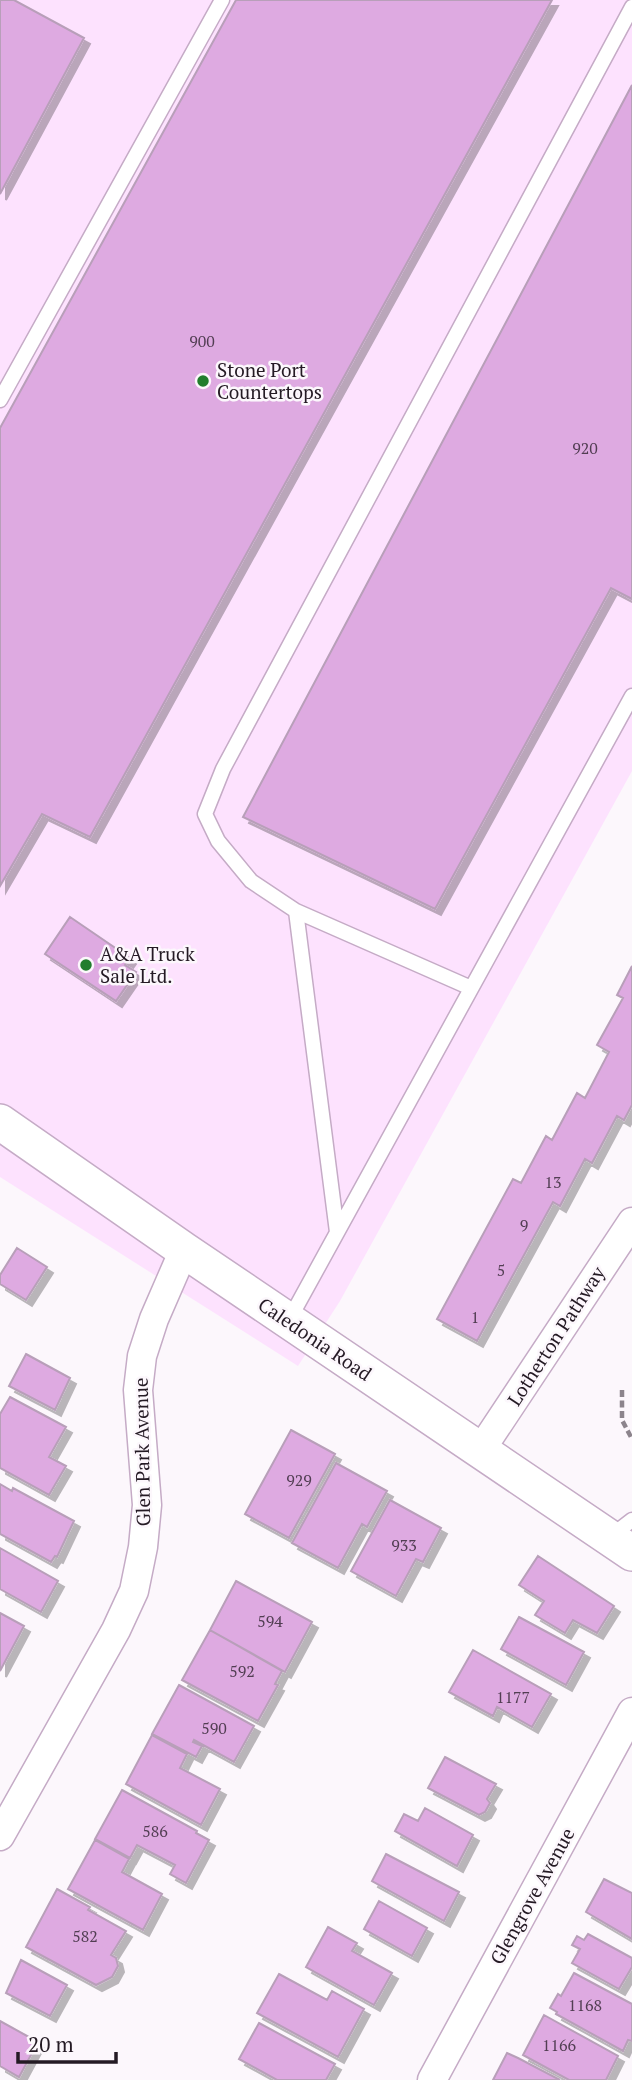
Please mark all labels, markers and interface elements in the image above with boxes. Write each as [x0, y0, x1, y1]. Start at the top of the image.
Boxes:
house number: 900 [189, 330, 215, 352]
place label: Stone Port Countertops [217, 357, 322, 404]
marker: Stone Port Countertops [195, 373, 211, 389]
house number: 920 [572, 437, 598, 459]
place label: A&A Truck Sale Ltd. [100, 941, 195, 988]
marker: A&A Truck Sale Ltd. [78, 957, 94, 973]
house number: 13 [544, 1171, 562, 1193]
house number: 9 [520, 1214, 528, 1236]
house number: 5 [497, 1259, 505, 1281]
street label: Lotherton Pathway [501, 1261, 610, 1410]
street label: Caledonia Road [254, 1291, 377, 1386]
house number: 1 [471, 1306, 479, 1328]
street label: Glen Park Avenue [128, 1377, 155, 1527]
house number: 929 [286, 1469, 312, 1491]
house number: 933 [391, 1534, 417, 1556]
house number: 594 [257, 1610, 283, 1632]
house number: 592 [229, 1660, 255, 1682]
house number: 1177 [496, 1686, 530, 1708]
house number: 590 [201, 1717, 227, 1739]
house number: 586 [142, 1820, 168, 1842]
street label: Glengrove Avenue [484, 1823, 579, 1968]
house number: 582 [72, 1925, 98, 1947]
house number: 1168 [568, 1994, 602, 2016]
scale bar [18, 2021, 116, 2064]
text: 20 m [28, 2030, 74, 2058]
house number: 1166 [542, 2034, 577, 2056]

